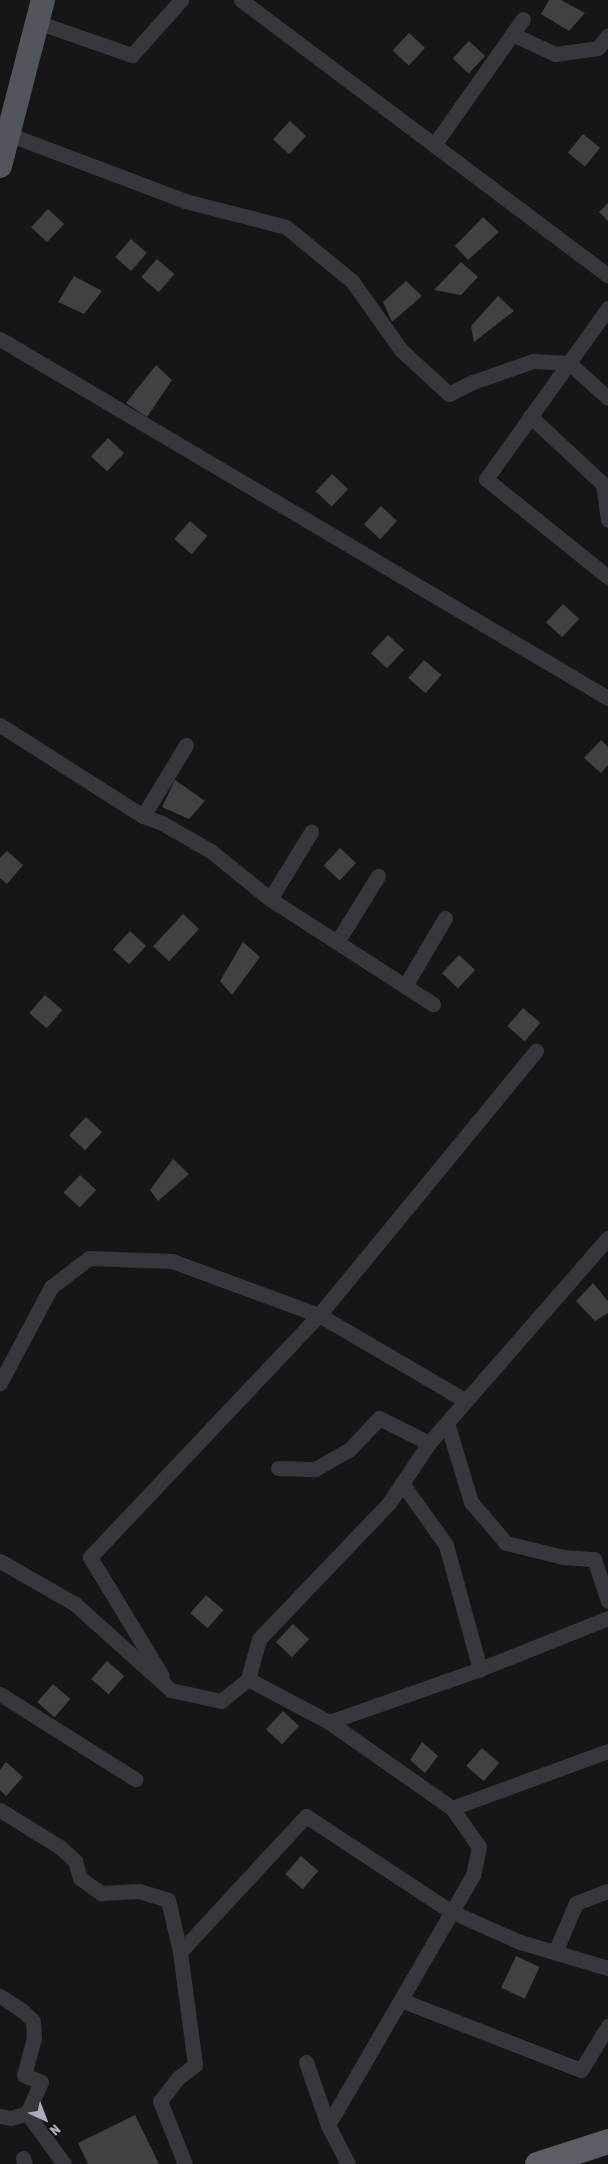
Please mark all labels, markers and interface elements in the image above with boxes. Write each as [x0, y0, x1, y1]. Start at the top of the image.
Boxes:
north arrow [20, 2094, 70, 2144]
text: N [47, 2121, 64, 2139]

